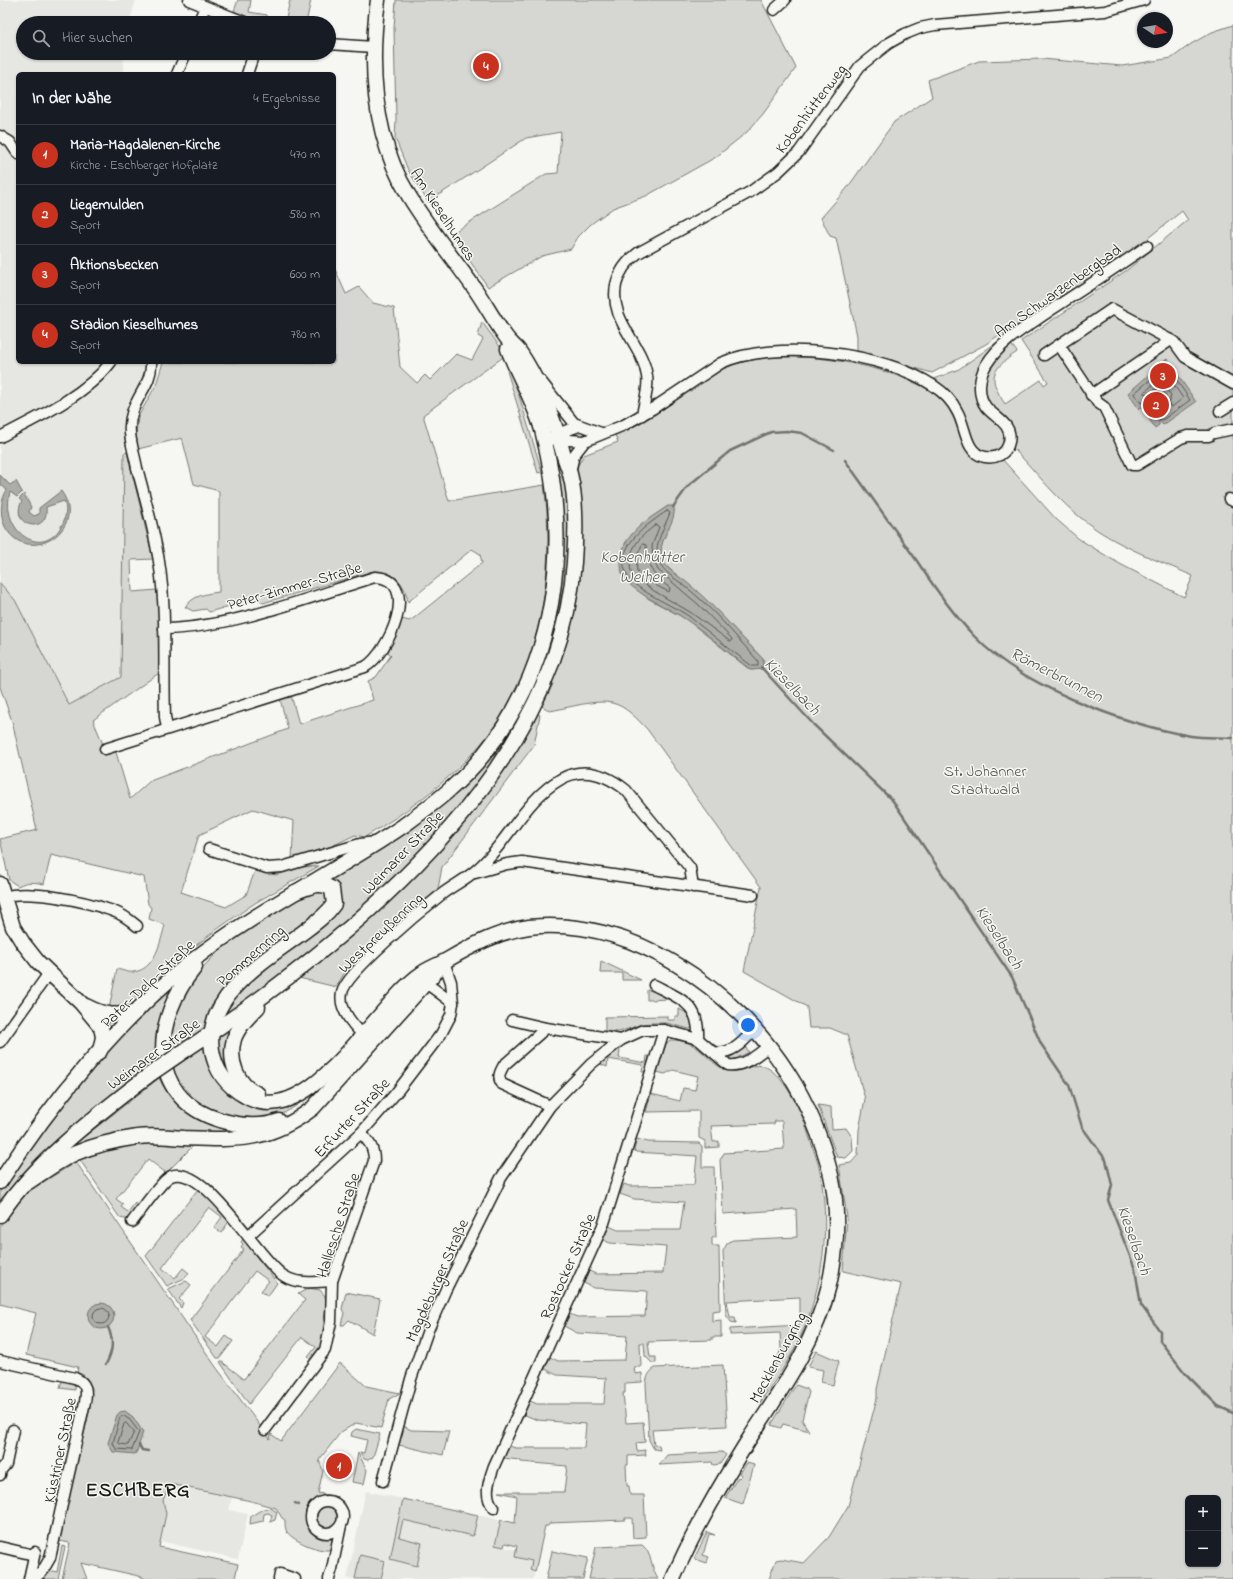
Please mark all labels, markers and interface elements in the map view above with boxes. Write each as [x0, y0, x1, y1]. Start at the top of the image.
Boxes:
north arrow [1137, 12, 1173, 48]
search box [16, 16, 336, 60]
icon: search [30, 27, 52, 49]
text: Hier suchen [62, 27, 133, 49]
pin: 4 [473, 51, 499, 81]
street label: Kobenhüttenweg [770, 59, 853, 159]
text: In der Nähe [32, 86, 111, 111]
text: 4 Ergebnisse [253, 89, 320, 108]
text: Maria-Magdalenen-Kirche [70, 134, 220, 156]
text: 1 [43, 145, 47, 164]
text: 470 m [290, 145, 320, 164]
text: Kirche · Eschberger Hofplatz [70, 156, 218, 175]
street label: Am Kieselhumes [403, 164, 481, 266]
text: Liegemulden [70, 194, 144, 216]
text: 2 [42, 205, 48, 224]
text: 580 m [289, 205, 320, 224]
text: Sport [70, 216, 101, 235]
street label: Am Schwarzenbergbad [990, 239, 1127, 345]
text: Aktionsbecken [70, 254, 158, 276]
text: 3 [42, 265, 48, 284]
text: 600 m [290, 265, 320, 284]
text: Sport [70, 276, 101, 295]
text: Stadion Kieselhumes [70, 314, 198, 336]
text: 4 [42, 325, 48, 344]
text: 780 m [291, 325, 320, 344]
text: Sport [70, 336, 101, 355]
pin: 3 [1150, 361, 1176, 391]
pin: 2 [1143, 390, 1169, 420]
water label: Kobenhütter Weiher [600, 545, 687, 590]
street label: Peter-Zimmer-Straße [225, 556, 365, 618]
water label: Römerbrunnen [1006, 641, 1108, 710]
water label: Kieselbach [758, 653, 827, 722]
park label: St. Johanner Stadtwald [944, 760, 1026, 802]
street label: Weimarer Straße [357, 805, 451, 901]
street label: Westpreußenring [333, 887, 430, 980]
water label: Kieselbach [969, 901, 1029, 976]
street label: Pommernring [212, 920, 291, 993]
street label: Pater-Delp-Straße [96, 934, 202, 1035]
street label: Weimarer Straße [103, 1012, 206, 1096]
your location [738, 1015, 758, 1035]
street label: Erfurter Straße [309, 1072, 397, 1164]
street label: Hallesche Straße [311, 1169, 367, 1281]
water label: Kieselbach [1110, 1202, 1157, 1279]
street label: Rostocker Straße [535, 1209, 603, 1324]
street label: Magdeburger Straße [400, 1215, 476, 1346]
street label: Mecklenburgring [744, 1308, 814, 1408]
street label: Küstriner Straße [38, 1395, 84, 1505]
pin: 1 [326, 1451, 352, 1481]
district label: ESCHBERG [86, 1477, 190, 1506]
map controls [1185, 1495, 1221, 1567]
button: + [1185, 1495, 1221, 1531]
button: − [1185, 1531, 1221, 1567]

